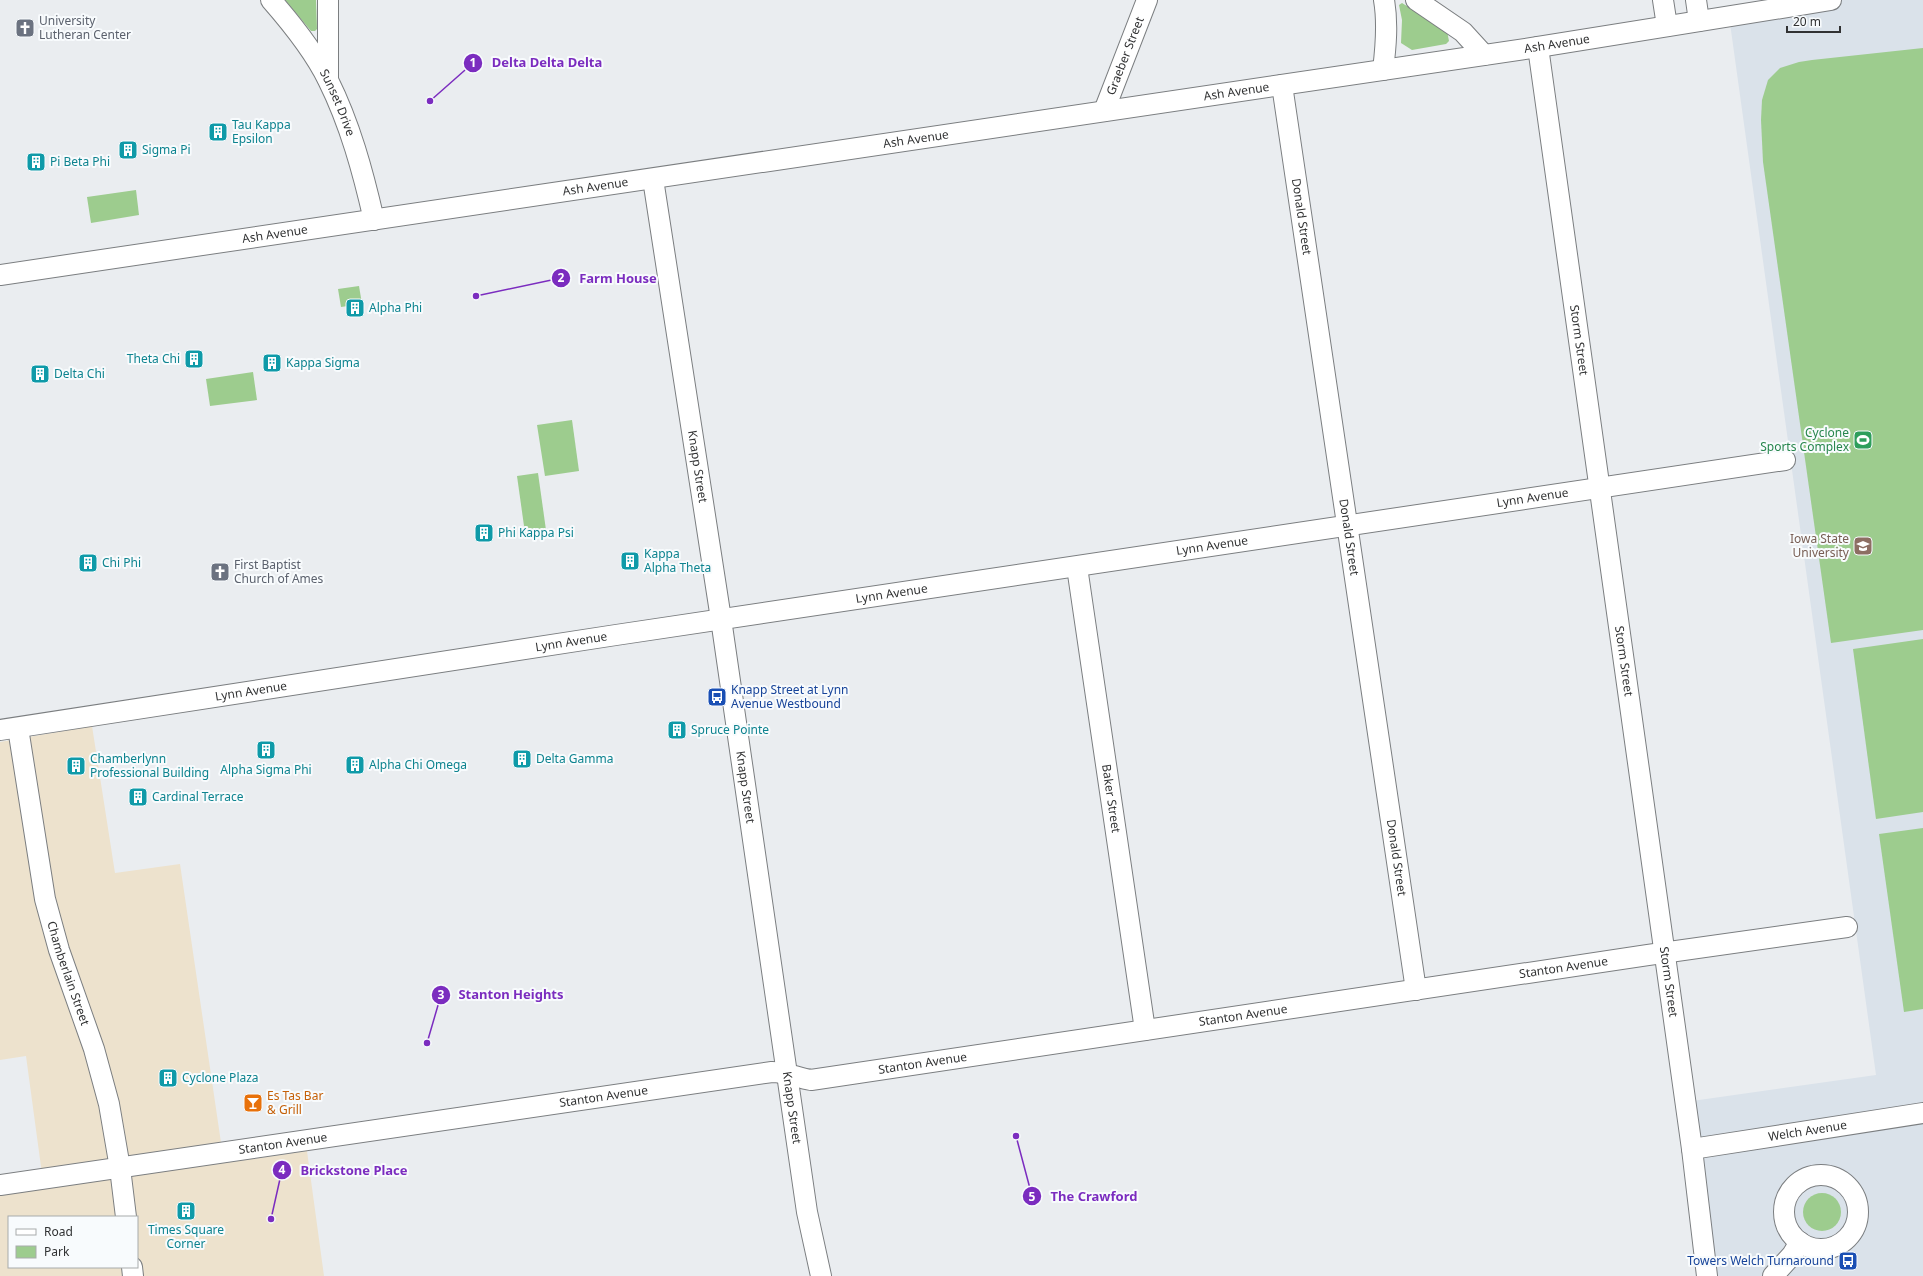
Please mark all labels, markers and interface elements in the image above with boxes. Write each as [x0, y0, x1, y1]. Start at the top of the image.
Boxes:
scale bar [1787, 8, 1840, 34]
place label: University Lutheran Center [39, 12, 131, 43]
text: 20 m [1793, 13, 1821, 30]
street label: Graeber Street [1102, 14, 1148, 97]
church icon: University Lutheran Center [14, 17, 36, 39]
street label: Ash Avenue [1523, 30, 1591, 57]
callout: Delta Delta Delta [463, 50, 610, 75]
text: Delta Delta Delta [492, 53, 602, 71]
text: 1 [470, 54, 476, 71]
street label: Sunset Drive [316, 66, 359, 138]
street label: Ash Avenue [1202, 78, 1271, 104]
place label: Tau Kappa Epsilon [232, 116, 291, 147]
building icon: Tau Kappa Epsilon [207, 121, 229, 143]
street label: Ash Avenue [882, 125, 950, 152]
building icon: Sigma Pi [117, 139, 139, 161]
place label: Sigma Pi [142, 141, 191, 158]
building icon: Pi Beta Phi [25, 151, 47, 173]
place label: Pi Beta Phi [50, 153, 110, 170]
street label: Ash Avenue [561, 173, 630, 199]
street label: Donald Street [1288, 177, 1316, 257]
street label: Ash Avenue [241, 220, 309, 247]
callout: Farm House [551, 266, 665, 291]
text: 2 [558, 269, 565, 286]
text: Farm House [579, 269, 657, 287]
building icon: Alpha Phi [344, 297, 366, 319]
place label: Alpha Phi [369, 299, 422, 316]
street label: Storm Street [1566, 304, 1593, 377]
building icon: Theta Chi [183, 348, 205, 370]
place label: Theta Chi [127, 350, 180, 367]
building icon: Kappa Sigma [261, 352, 283, 374]
place label: Kappa Sigma [286, 354, 360, 371]
building icon: Delta Chi [29, 363, 51, 385]
place label: Delta Chi [54, 365, 105, 382]
place label: Cyclone Sports Complex [1760, 424, 1850, 455]
street label: Knapp Street [684, 429, 712, 505]
sports icon: Cyclone Sports Complex [1852, 429, 1874, 451]
street label: Lynn Avenue [1495, 483, 1570, 511]
street label: Donald Street [1335, 497, 1364, 577]
building icon: Phi Kappa Psi [473, 522, 495, 544]
place label: Phi Kappa Psi [498, 524, 574, 541]
place label: Iowa State University [1790, 530, 1850, 561]
street label: Lynn Avenue [1175, 531, 1249, 559]
school or university icon: Iowa State University [1852, 535, 1874, 557]
place label: Kappa Alpha Theta [644, 545, 711, 576]
building icon: Kappa Alpha Theta [619, 550, 641, 572]
building icon: Chi Phi [77, 552, 99, 574]
place label: Chi Phi [102, 554, 141, 571]
place label: First Baptist Church of Ames [234, 556, 324, 587]
church icon: First Baptist Church of Ames [209, 561, 231, 583]
street label: Lynn Avenue [854, 579, 929, 607]
street label: Storm Street [1611, 625, 1638, 698]
street label: Lynn Avenue [534, 627, 609, 655]
street label: Lynn Avenue [214, 677, 288, 705]
place label: Knapp Street at Lynn Avenue Westbound [731, 681, 849, 712]
bus stop icon: Knapp Street at Lynn Avenue Westbound [706, 686, 728, 708]
building icon: Spruce Pointe [666, 719, 688, 741]
place label: Spruce Pointe [691, 721, 769, 738]
building icon: Alpha Sigma Phi [255, 739, 277, 761]
building icon: Delta Gamma [511, 748, 533, 770]
place label: Chamberlynn Professional Building [90, 750, 209, 781]
place label: Delta Gamma [536, 750, 613, 767]
street label: Knapp Street [732, 750, 760, 825]
building icon: Alpha Chi Omega [344, 754, 366, 776]
building icon: Chamberlynn Professional Building [65, 755, 87, 777]
place label: Alpha Chi Omega [369, 756, 467, 773]
place label: Alpha Sigma Phi [220, 761, 312, 778]
street label: Baker Street [1098, 763, 1125, 835]
building icon: Cardinal Terrace [127, 786, 149, 808]
place label: Cardinal Terrace [152, 788, 244, 805]
street label: Donald Street [1383, 818, 1411, 898]
street label: Chamberlain Street [43, 919, 94, 1028]
street label: Storm Street [1656, 945, 1683, 1019]
street label: Stanton Avenue [1518, 952, 1609, 982]
callout: Stanton Heights [431, 982, 572, 1007]
text: Stanton Heights [458, 985, 564, 1003]
text: 3 [438, 986, 445, 1003]
street label: Stanton Avenue [1198, 1000, 1289, 1030]
street label: Stanton Avenue [877, 1048, 968, 1078]
building icon: Cyclone Plaza [157, 1067, 179, 1089]
place label: Cyclone Plaza [182, 1069, 259, 1086]
street label: Knapp Street [779, 1070, 806, 1146]
street label: Stanton Avenue [558, 1081, 649, 1111]
place label: Es Tas Bar & Grill [267, 1087, 323, 1118]
bar icon: Es Tas Bar & Grill [242, 1092, 264, 1114]
street label: Welch Avenue [1767, 1116, 1848, 1145]
street label: Stanton Avenue [237, 1128, 329, 1158]
callout: Brickstone Place [272, 1158, 416, 1183]
text: 4 [279, 1161, 286, 1178]
text: Brickstone Place [300, 1161, 408, 1179]
callout: The Crawford [1022, 1184, 1145, 1209]
text: The Crawford [1051, 1187, 1137, 1205]
text: 5 [1029, 1188, 1036, 1205]
building icon: Times Square Corner [175, 1200, 197, 1222]
legend [8, 1216, 138, 1268]
place label: Times Square Corner [148, 1221, 224, 1252]
text: Road [44, 1223, 73, 1240]
text: Park [44, 1243, 70, 1260]
bus stop icon: Towers Welch Turnaround [1837, 1250, 1859, 1272]
place label: Towers Welch Turnaround [1687, 1252, 1834, 1269]

